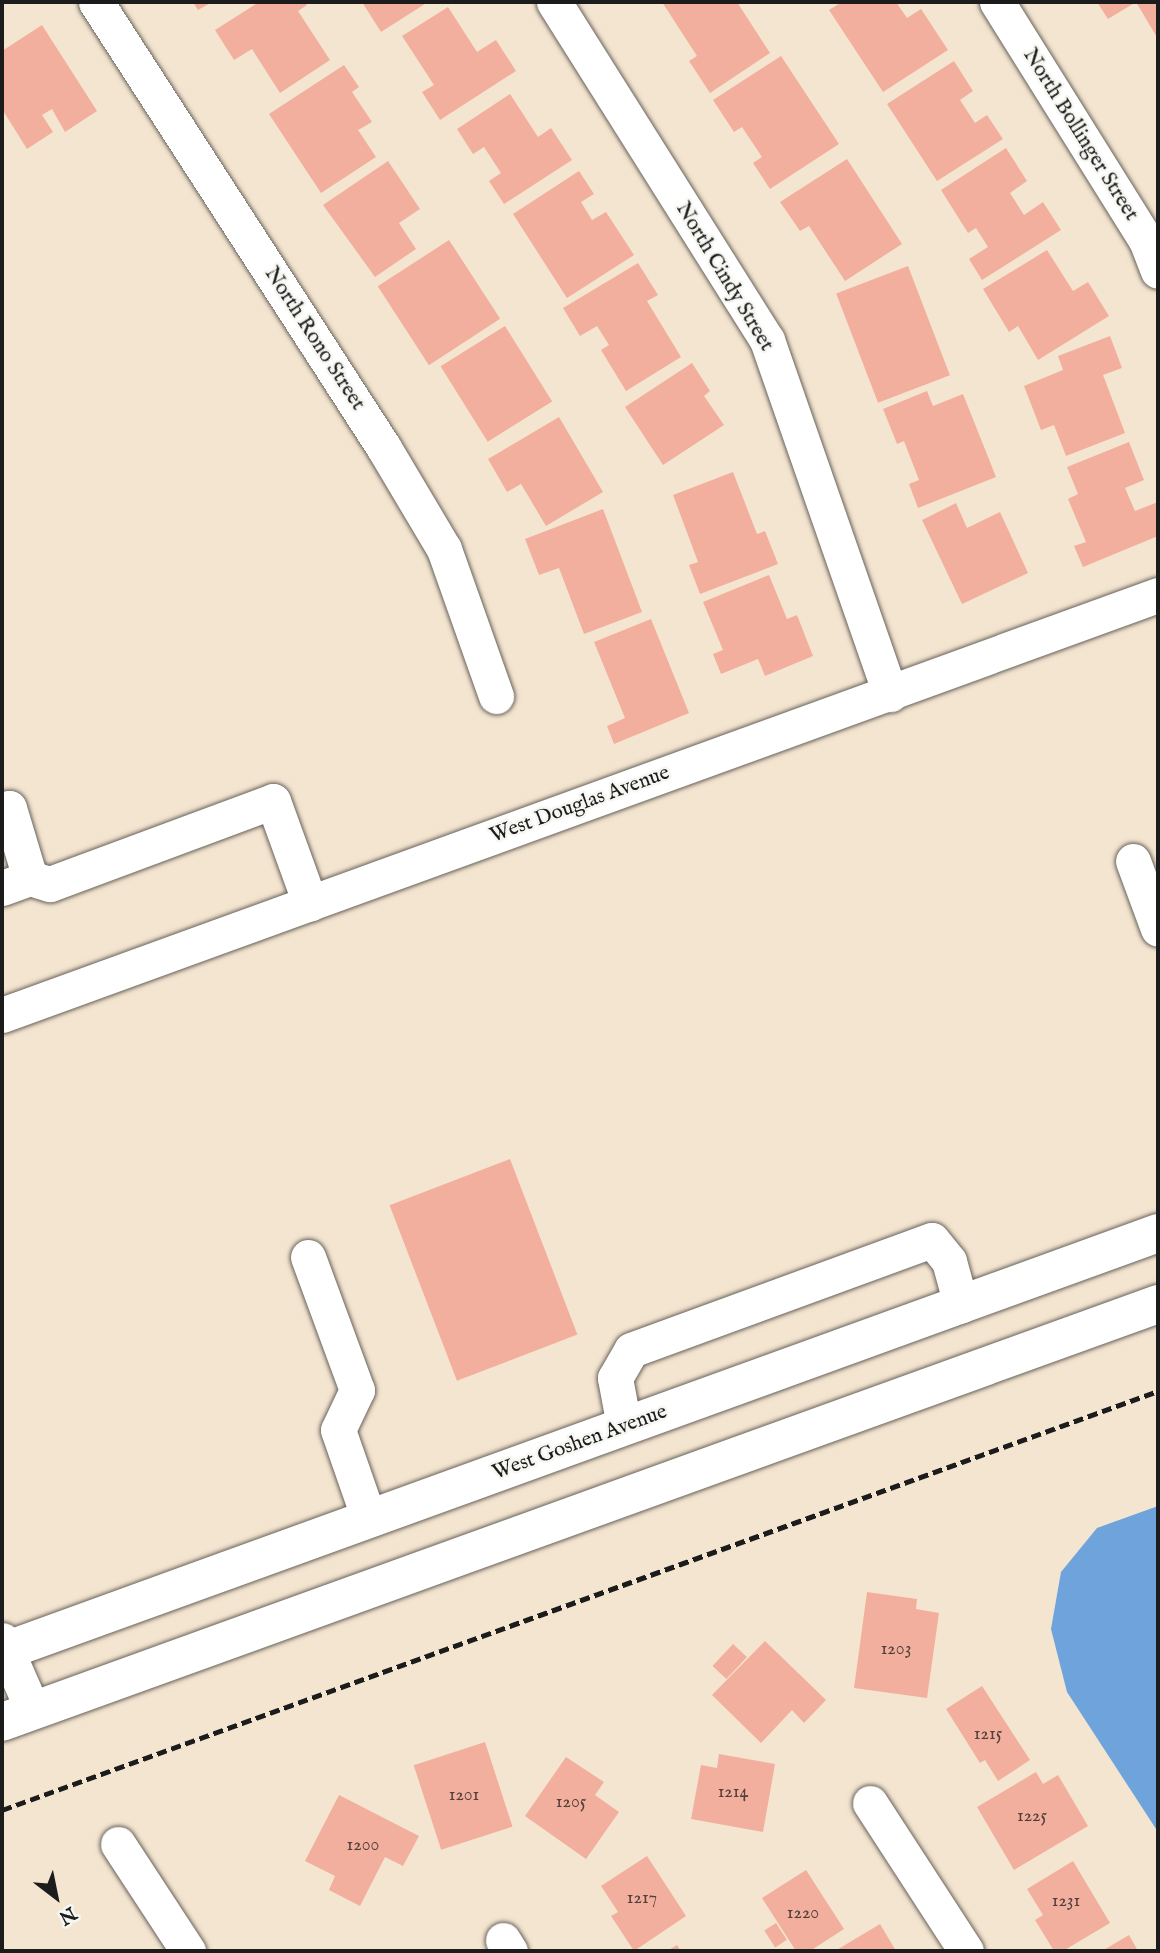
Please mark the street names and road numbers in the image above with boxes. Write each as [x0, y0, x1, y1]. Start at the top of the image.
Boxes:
street label: North Bollinger Street [1017, 44, 1143, 226]
street label: North Cindy Street [670, 198, 778, 356]
street label: North Rono Street [258, 263, 370, 415]
street label: West Douglas Avenue [487, 761, 673, 849]
street label: West Goshen Avenue [489, 1400, 671, 1486]

